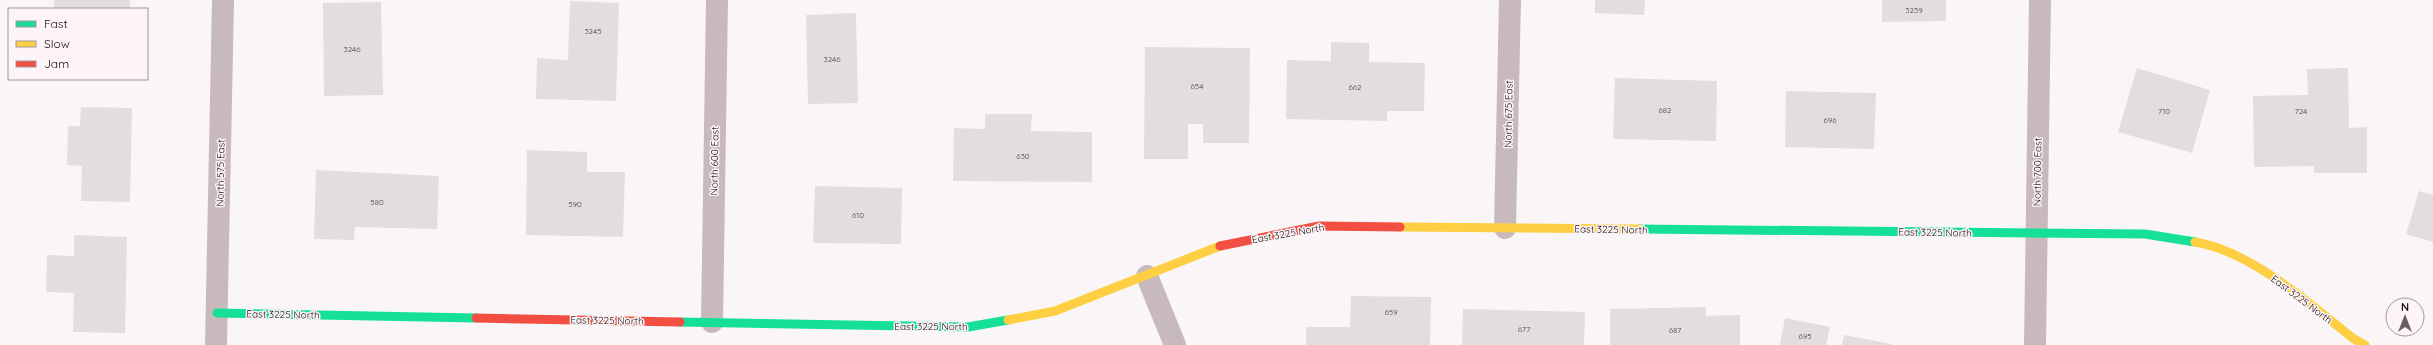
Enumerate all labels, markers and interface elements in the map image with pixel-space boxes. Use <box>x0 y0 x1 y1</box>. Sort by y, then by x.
house number: 3239 <box>1905 5 1923 15</box>
legend <box>8 8 148 80</box>
text: Fast <box>44 16 68 31</box>
house number: 3245 <box>584 26 602 36</box>
text: Slow <box>44 36 70 51</box>
house number: 3246 <box>343 44 361 54</box>
house number: 3246 <box>823 54 841 64</box>
text: Jam <box>44 56 69 71</box>
street label: North 675 East <box>1501 80 1516 148</box>
house number: 654 <box>1191 81 1203 91</box>
house number: 662 <box>1348 82 1362 92</box>
house number: 682 <box>1658 105 1672 115</box>
house number: 710 <box>2158 106 2170 116</box>
house number: 724 <box>2295 106 2307 116</box>
house number: 696 <box>1823 115 1837 125</box>
street label: North 600 East <box>707 126 722 196</box>
street label: North 700 East <box>2030 137 2045 206</box>
street label: North 575 East <box>213 139 228 207</box>
house number: 630 <box>1016 151 1030 161</box>
house number: 580 <box>370 197 384 207</box>
house number: 590 <box>568 199 582 209</box>
house number: 610 <box>852 210 864 220</box>
street label: East 3225 North <box>1251 221 1325 246</box>
street label: East 3225 North <box>1574 222 1648 237</box>
street label: East 3225 North <box>1898 225 1972 240</box>
street label: East 3225 North <box>2269 272 2335 327</box>
north arrow <box>2385 297 2425 337</box>
text: N <box>2401 300 2409 314</box>
street label: East 3225 North <box>246 307 320 322</box>
house number: 659 <box>1384 307 1398 317</box>
street label: East 3225 North <box>570 313 644 328</box>
street label: East 3225 North <box>894 320 968 333</box>
house number: 677 <box>1518 324 1530 334</box>
house number: 687 <box>1669 325 1681 335</box>
house number: 695 <box>1798 331 1812 341</box>

